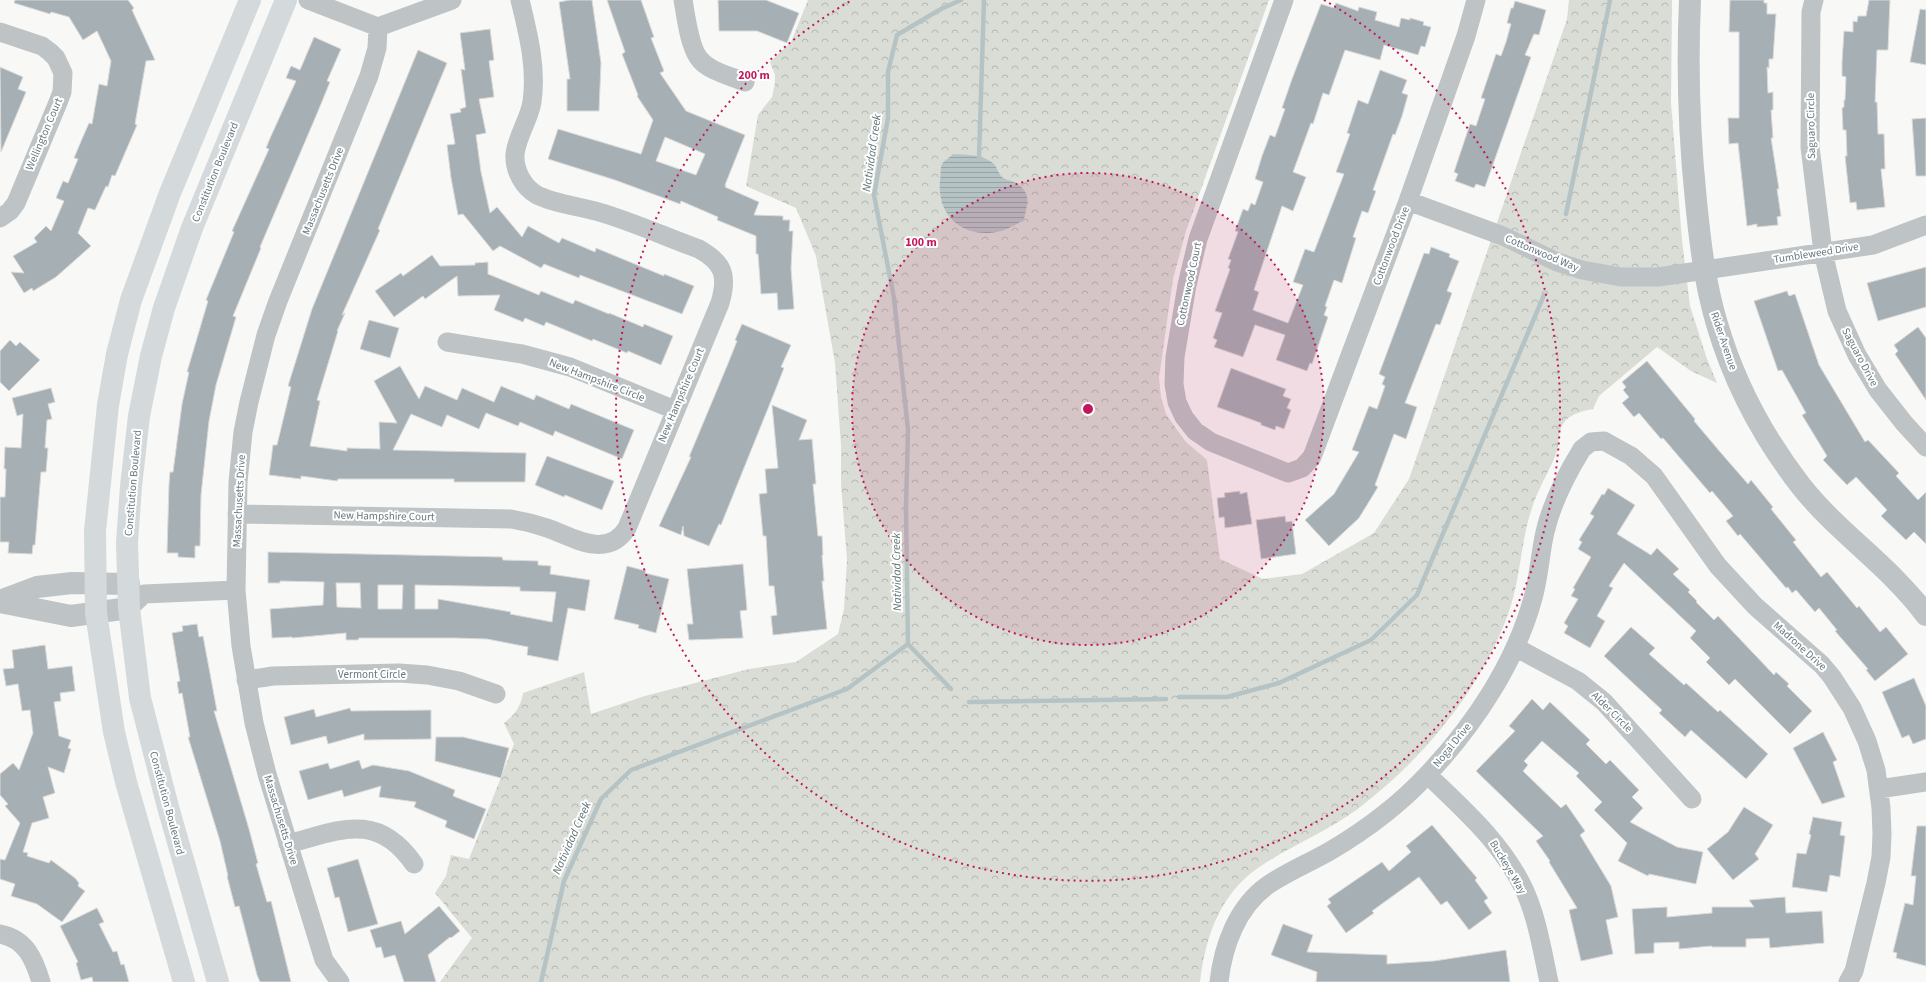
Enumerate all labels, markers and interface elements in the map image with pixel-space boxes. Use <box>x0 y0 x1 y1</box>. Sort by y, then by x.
text: 200 m <box>738 67 770 84</box>
street label: Saguaro Circle <box>1803 92 1819 159</box>
street label: Wellington Court <box>22 95 66 173</box>
water label: Natividad Creek <box>858 113 886 193</box>
street label: Constitution Boulevard <box>188 120 242 224</box>
street label: Massachusetts Drive <box>299 145 348 237</box>
street label: Cottonwood Drive <box>1369 204 1413 287</box>
street label: Cottonwood Way <box>1503 231 1581 275</box>
text: 100 m <box>905 234 937 251</box>
street label: Tumbleweed Drive <box>1772 239 1860 267</box>
street label: Cottonwood Court <box>1173 241 1205 327</box>
street label: Rider Avenue <box>1707 310 1741 373</box>
street label: Saguaro Drive <box>1838 325 1882 389</box>
street label: New Hampshire Court <box>654 345 708 444</box>
street label: New Hampshire Circle <box>547 355 647 405</box>
centre of rings <box>1081 402 1095 416</box>
street label: Constitution Boulevard <box>121 429 145 537</box>
street label: Massachusetts Drive <box>229 454 249 548</box>
street label: New Hampshire Court <box>333 508 435 524</box>
water label: Natividad Creek <box>888 532 906 611</box>
street label: Madrone Drive <box>1770 618 1830 674</box>
street label: Vermont Circle <box>338 667 406 682</box>
street label: Alder Circle <box>1588 688 1636 736</box>
street label: Nogal Drive <box>1430 719 1475 770</box>
street label: Constitution Boulevard <box>146 750 188 856</box>
street label: Massachusetts Drive <box>260 773 302 867</box>
water label: Natividad Creek <box>548 799 596 877</box>
street label: Buckeye Way <box>1486 837 1530 897</box>

